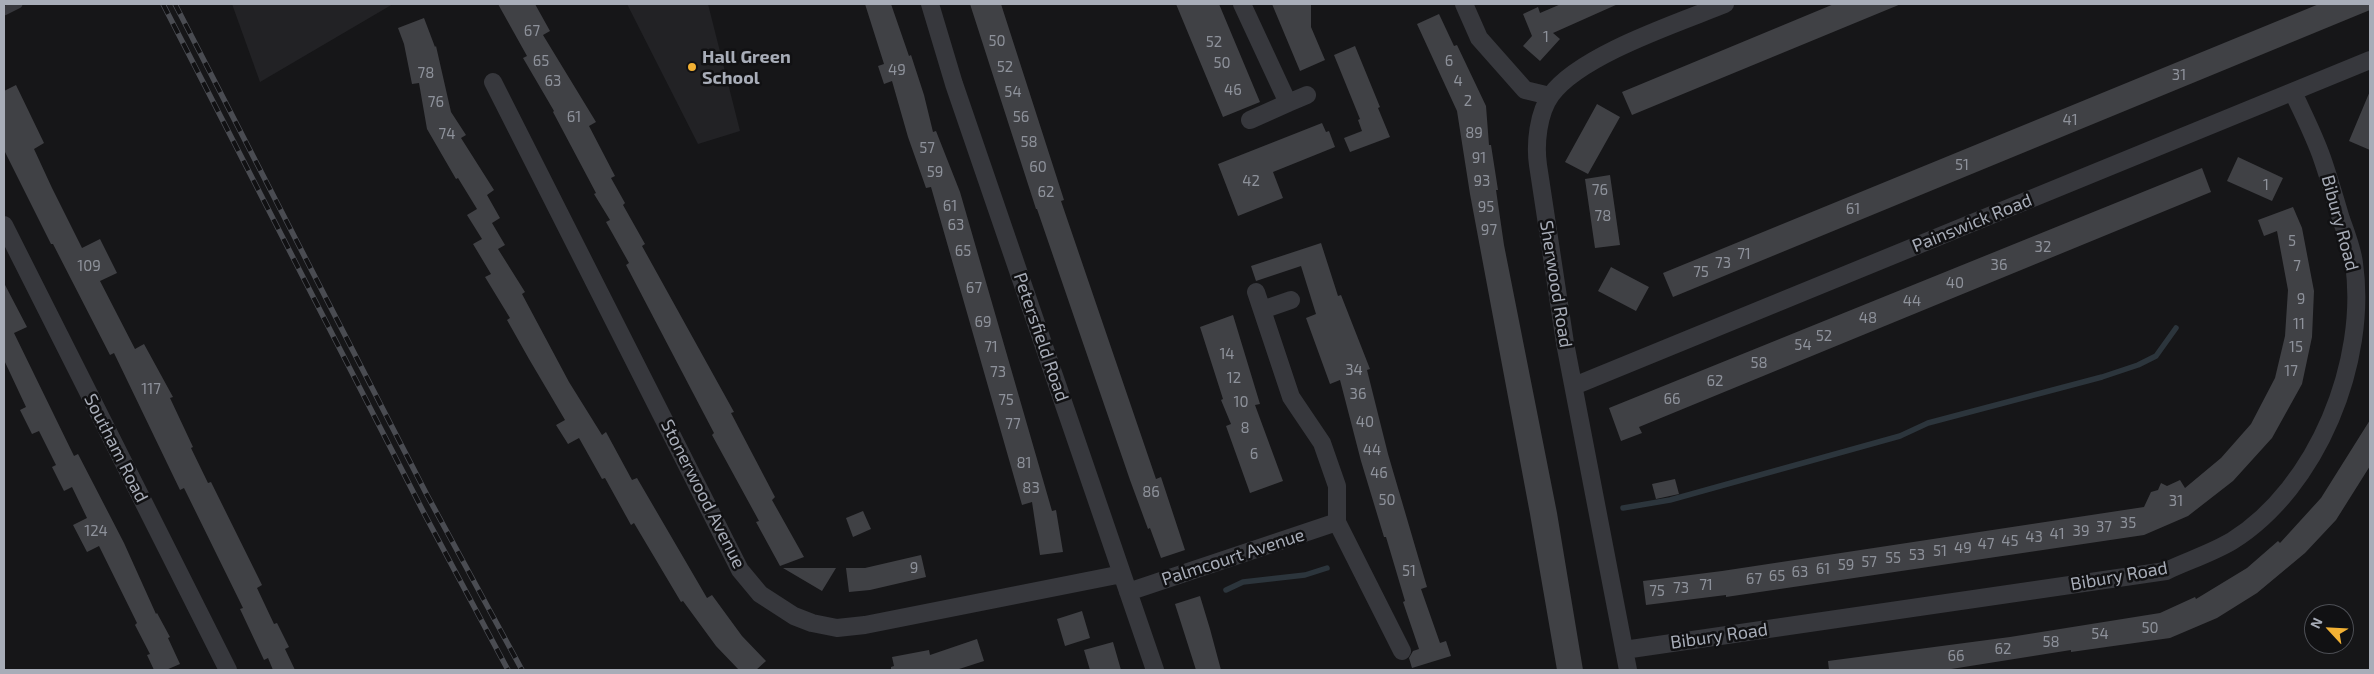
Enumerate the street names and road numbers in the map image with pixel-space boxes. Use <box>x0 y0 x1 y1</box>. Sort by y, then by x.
street label: Bibury Road <box>2317 173 2363 273</box>
street label: Painswick Road <box>1909 189 2035 257</box>
street label: Sherwood Road <box>1535 219 1577 349</box>
street label: Petersfield Road <box>1009 270 1073 404</box>
street label: Southam Road <box>79 390 153 506</box>
street label: Stonerwood Avenue <box>656 416 750 572</box>
street label: Palmcourt Avenue <box>1159 524 1307 590</box>
street label: Bibury Road <box>2069 557 2169 595</box>
street label: Bibury Road <box>1669 618 1769 654</box>

